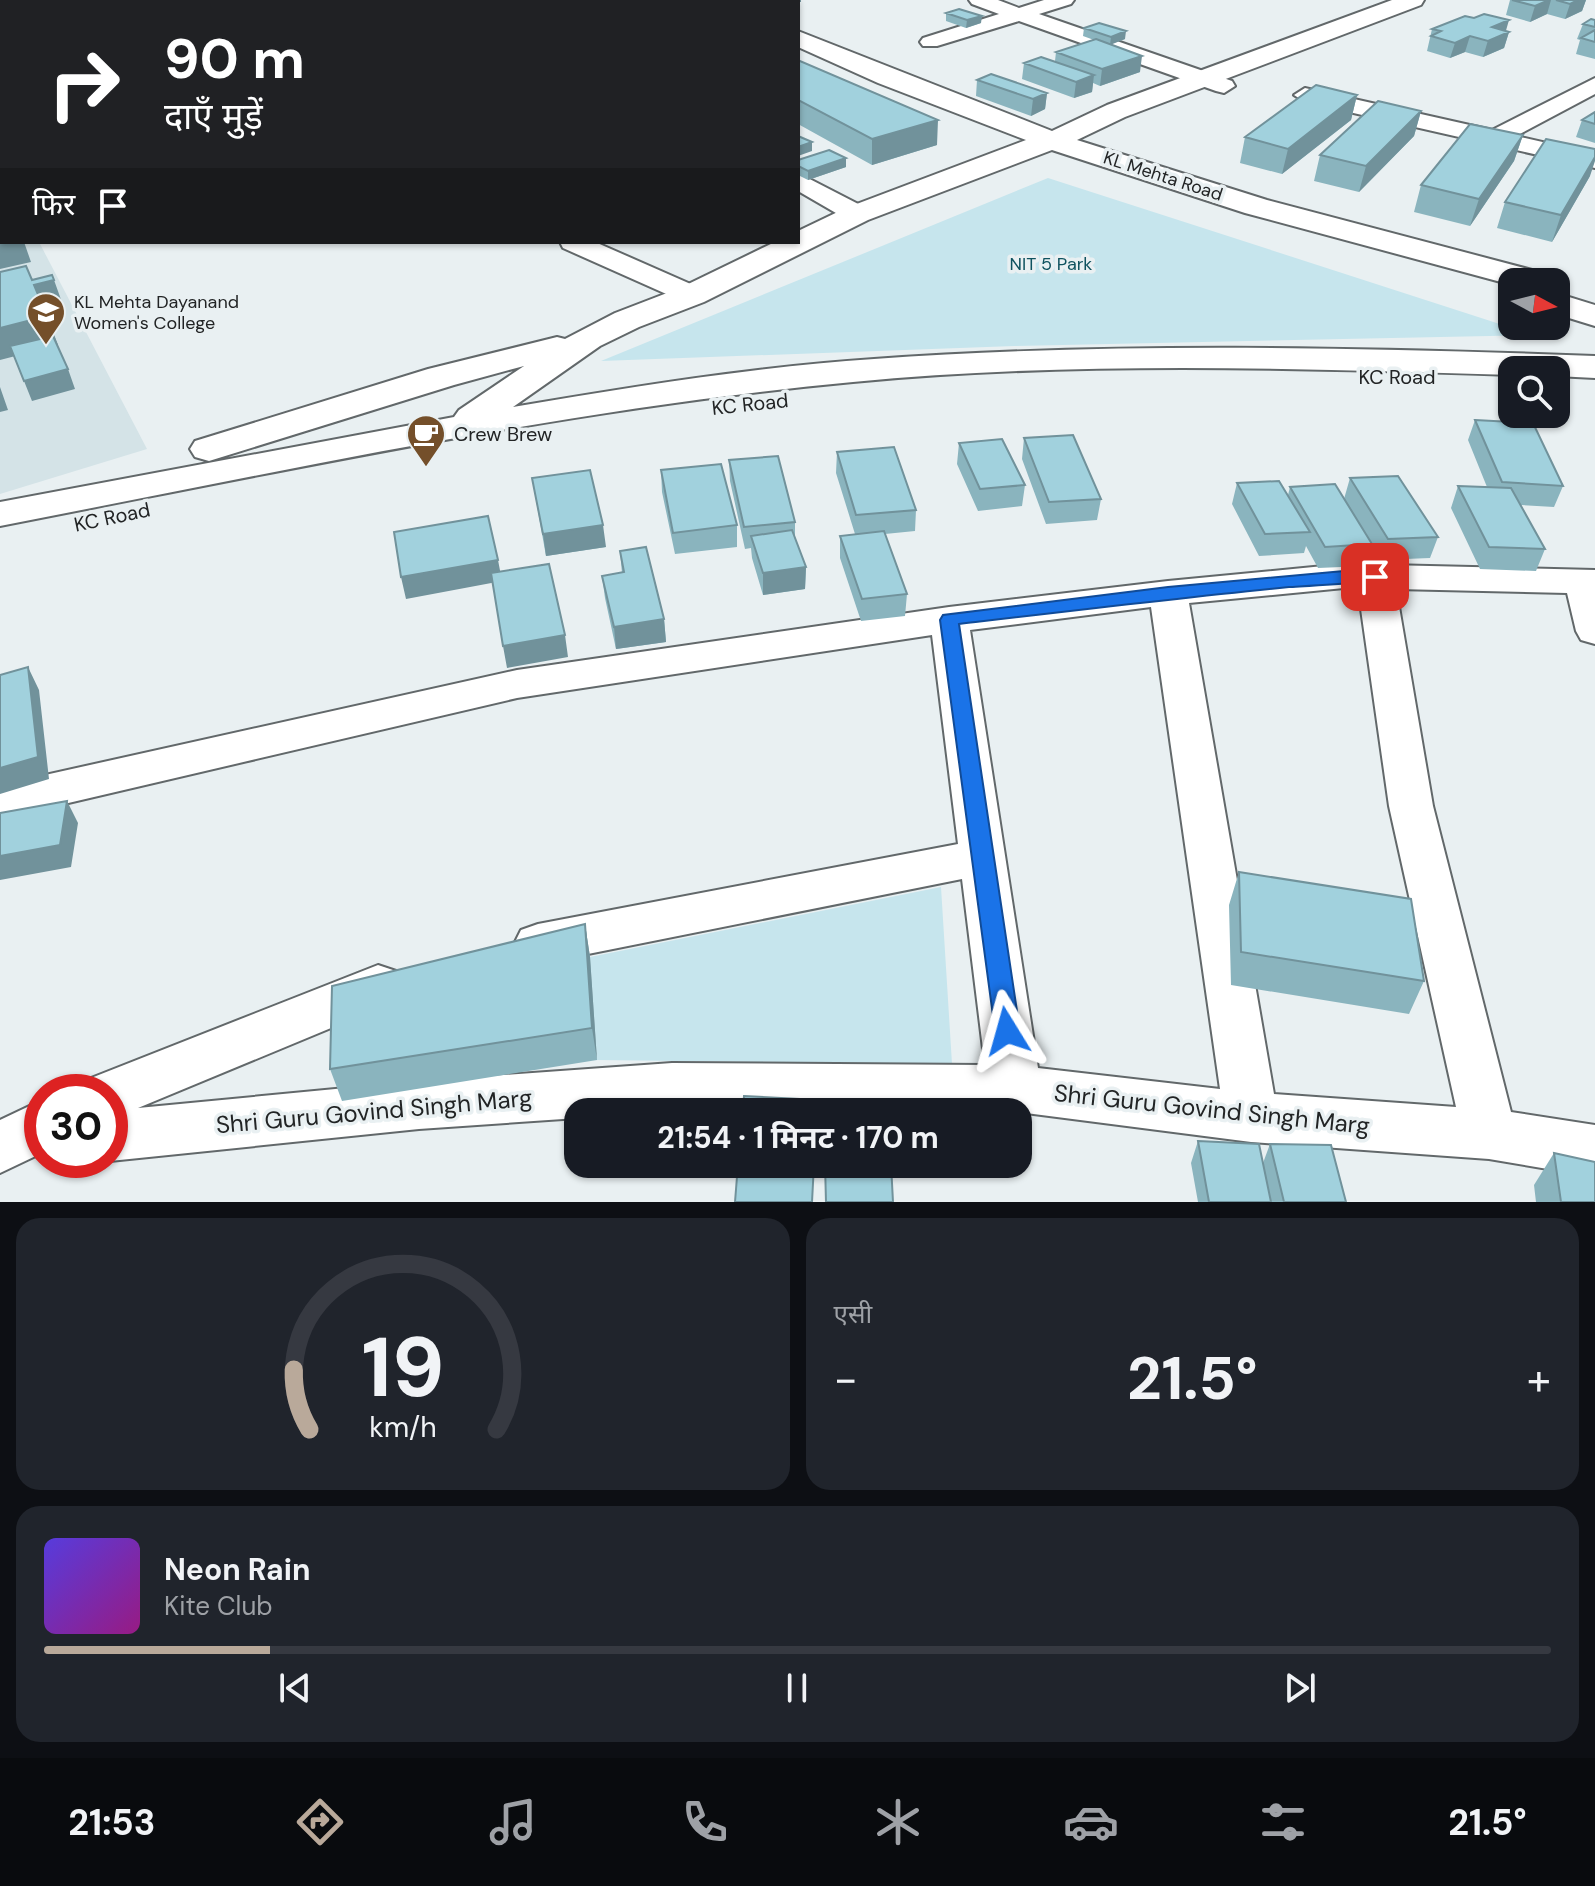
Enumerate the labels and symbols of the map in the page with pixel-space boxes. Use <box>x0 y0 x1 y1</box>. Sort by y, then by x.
street label: KL Mehta Road <box>1100 145 1226 207</box>
park label: NIT 5 Park <box>1010 252 1092 276</box>
north arrow <box>1498 268 1570 340</box>
place label: KL Mehta Dayanand Women's College <box>74 290 239 335</box>
school or university icon: KL Mehta Dayanand Women's College <box>25 291 67 346</box>
street label: KC Road <box>1358 364 1436 390</box>
street label: KC Road <box>710 387 790 421</box>
cafe icon: Crew Brew <box>405 413 447 468</box>
place label: Crew Brew <box>454 421 552 447</box>
street label: KC Road <box>72 496 152 538</box>
pin <box>1341 543 1409 611</box>
position arrow <box>965 989 1049 1073</box>
speed limit sign: 30 <box>24 1074 128 1178</box>
street label: Shri Guru Govind Singh Marg <box>1053 1077 1371 1141</box>
street label: Shri Guru Govind Singh Marg <box>215 1082 533 1140</box>

